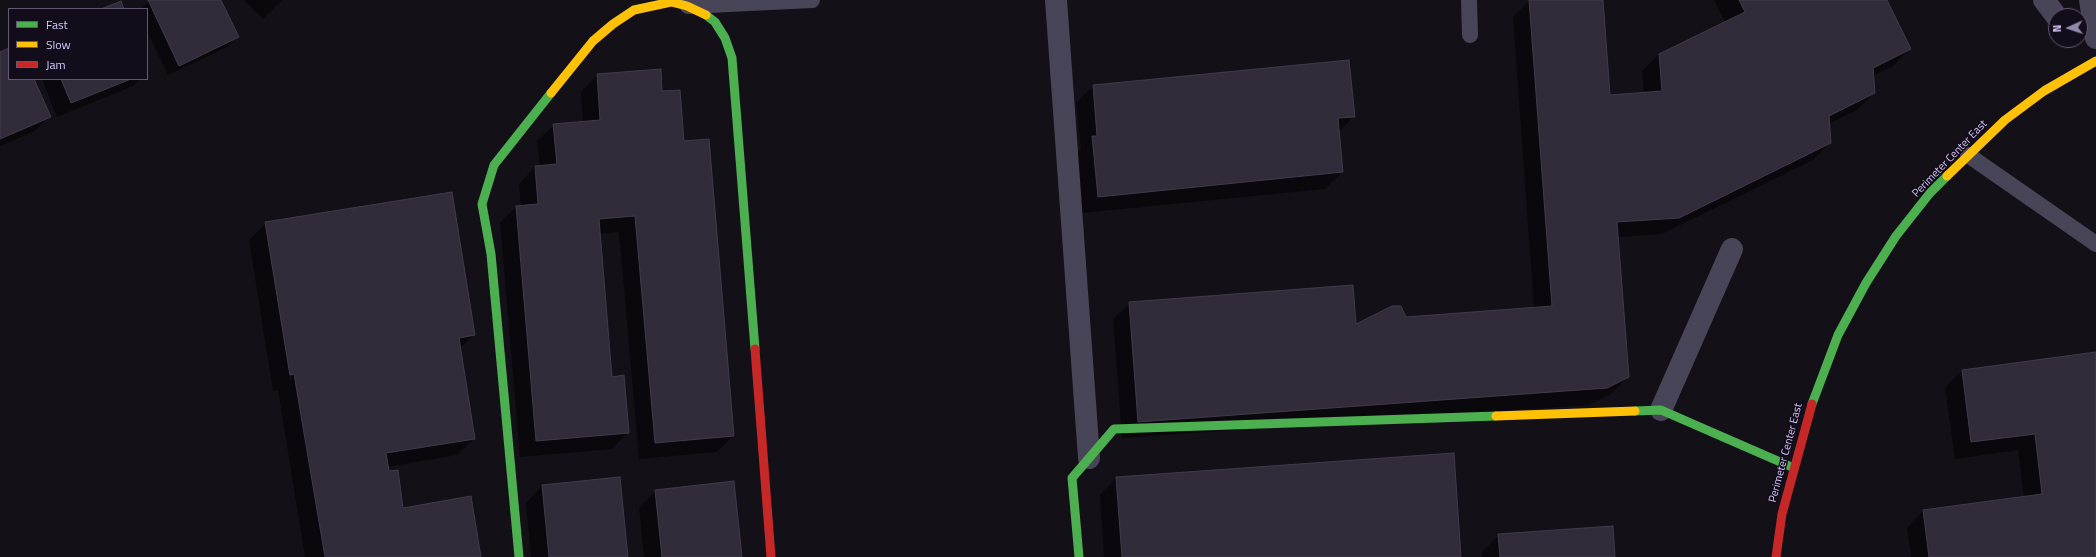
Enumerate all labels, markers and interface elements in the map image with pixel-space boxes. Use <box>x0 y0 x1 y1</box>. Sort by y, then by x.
legend <box>8 8 148 80</box>
north arrow <box>2048 8 2088 48</box>
text: Fast <box>46 15 68 34</box>
text: N <box>2049 24 2065 33</box>
text: Slow <box>46 35 71 54</box>
text: Jam <box>46 55 66 74</box>
street label: Perimeter Center East <box>1910 118 1990 200</box>
street label: Perimeter Center East <box>1766 402 1806 504</box>

